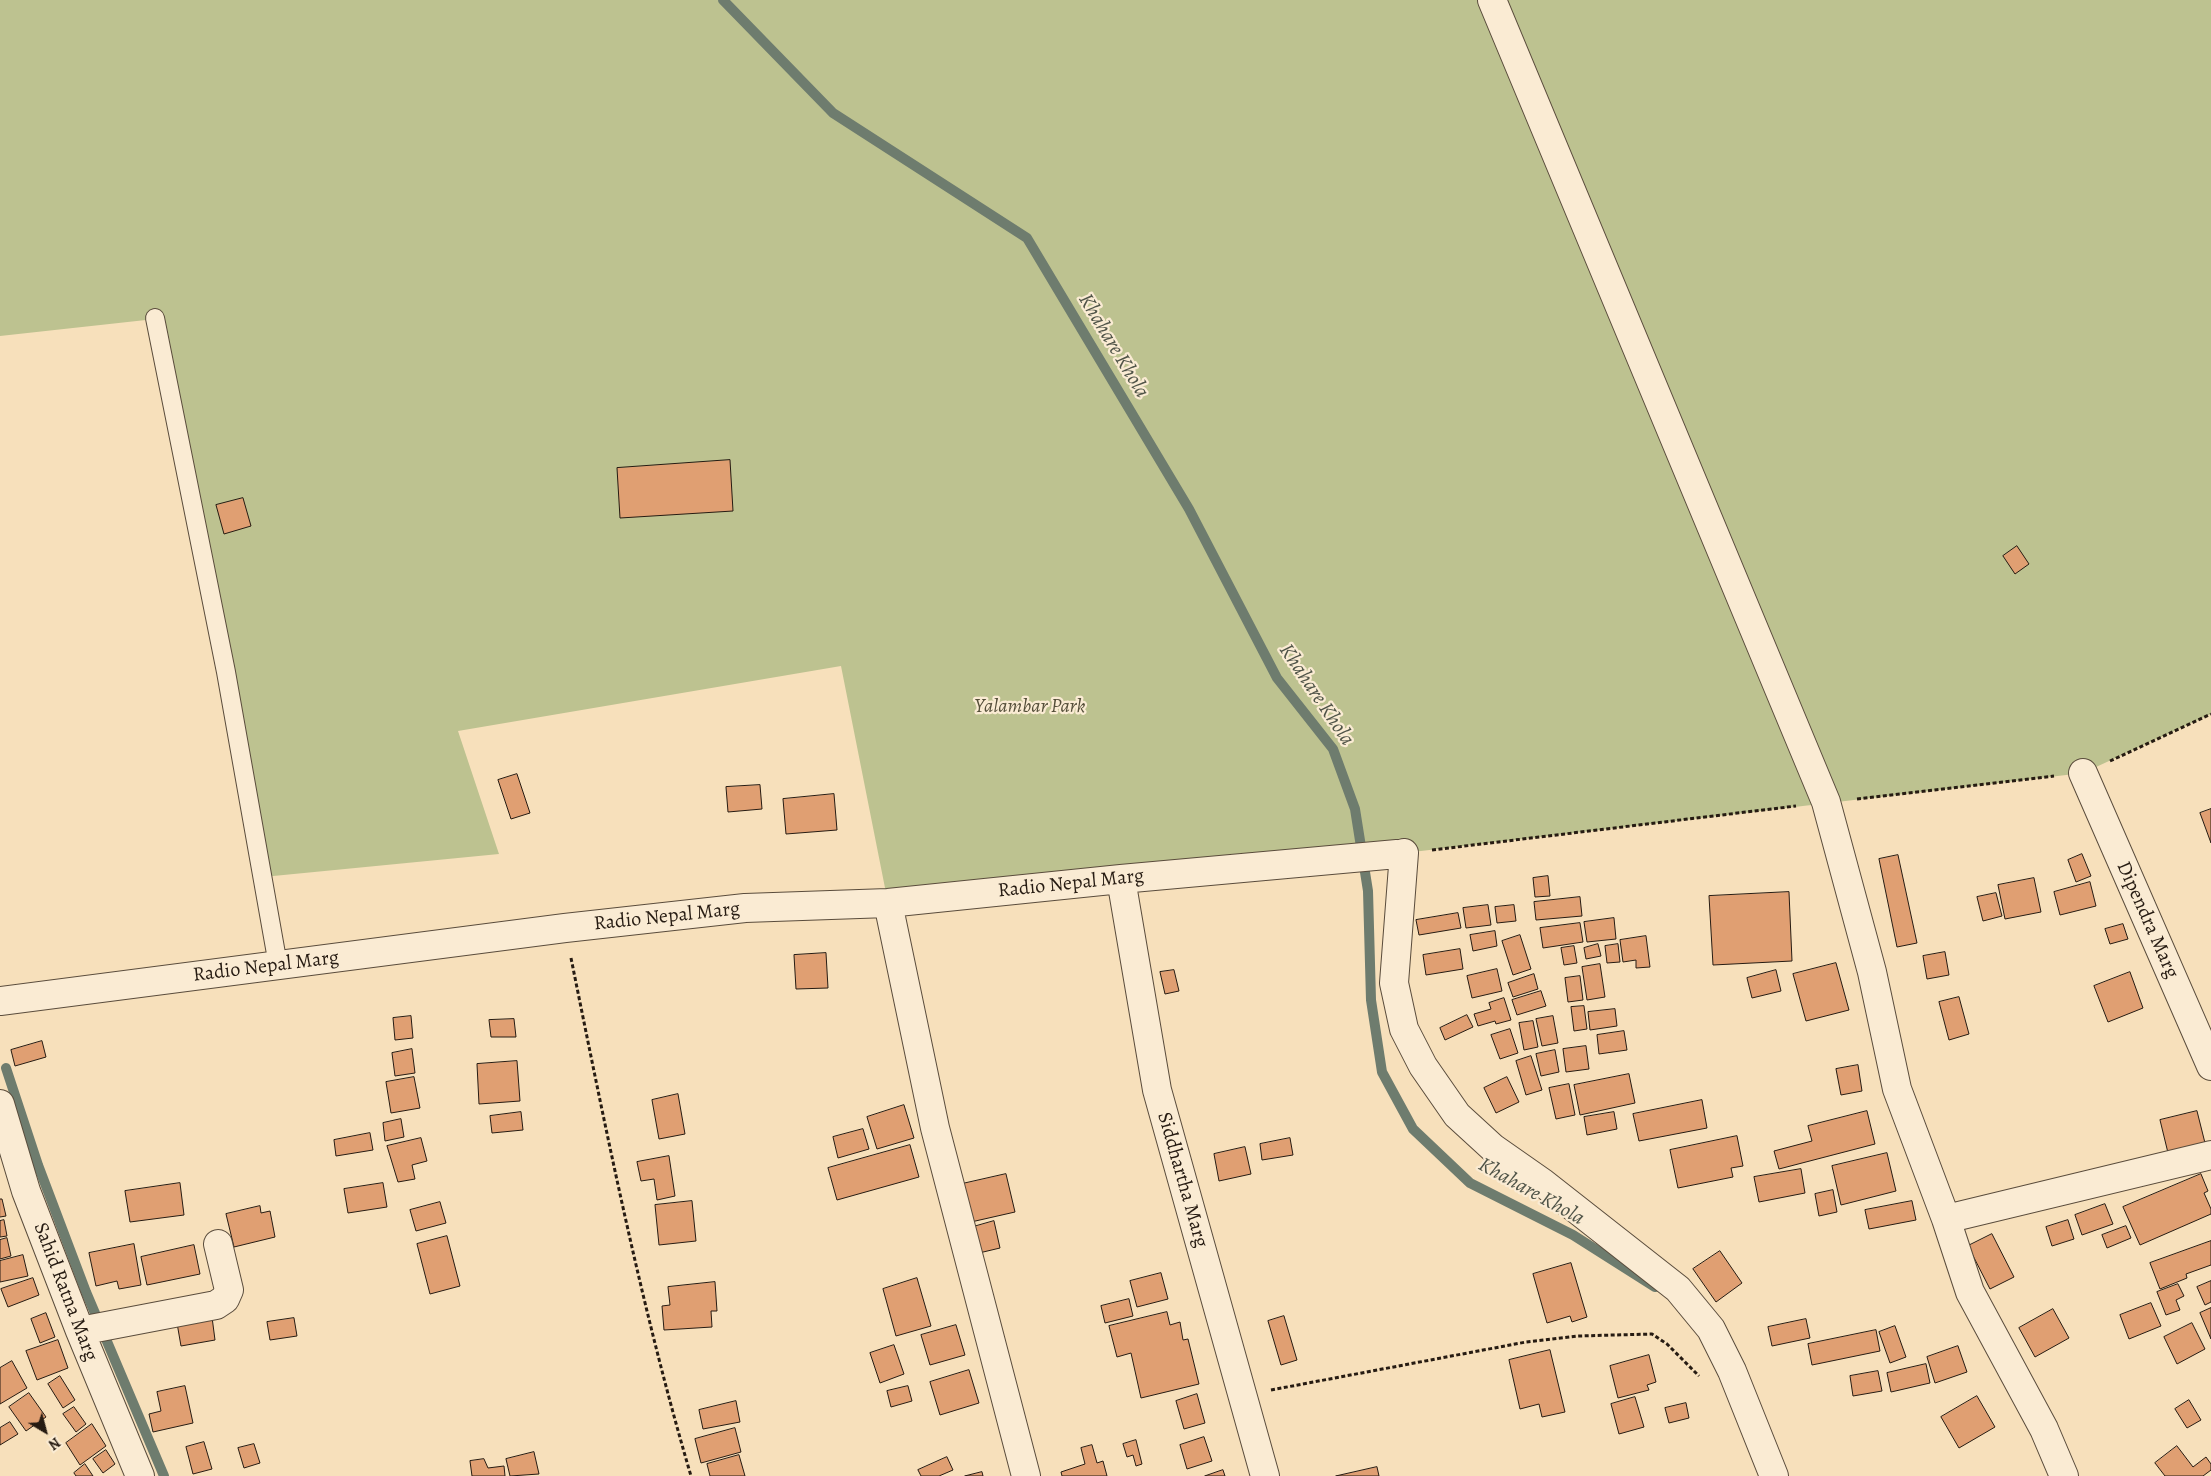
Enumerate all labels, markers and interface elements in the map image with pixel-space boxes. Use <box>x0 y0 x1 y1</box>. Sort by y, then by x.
water label: Khahare Khola <box>1072 289 1154 403</box>
water label: Khahare Khola <box>1273 639 1359 751</box>
park label: Yalambar Park <box>975 695 1085 719</box>
street label: Dipendra Marg <box>2111 858 2183 982</box>
street label: Radio Nepal Marg <box>997 864 1145 904</box>
street label: Radio Nepal Marg <box>593 897 741 937</box>
street label: Radio Nepal Marg <box>192 946 340 988</box>
street label: Siddhartha Marg <box>1151 1110 1213 1250</box>
water label: Khahare Khola <box>1474 1153 1588 1231</box>
street label: Sahid Ratna Marg <box>28 1219 102 1365</box>
north arrow <box>20 1406 70 1456</box>
text: N <box>45 1433 64 1454</box>

